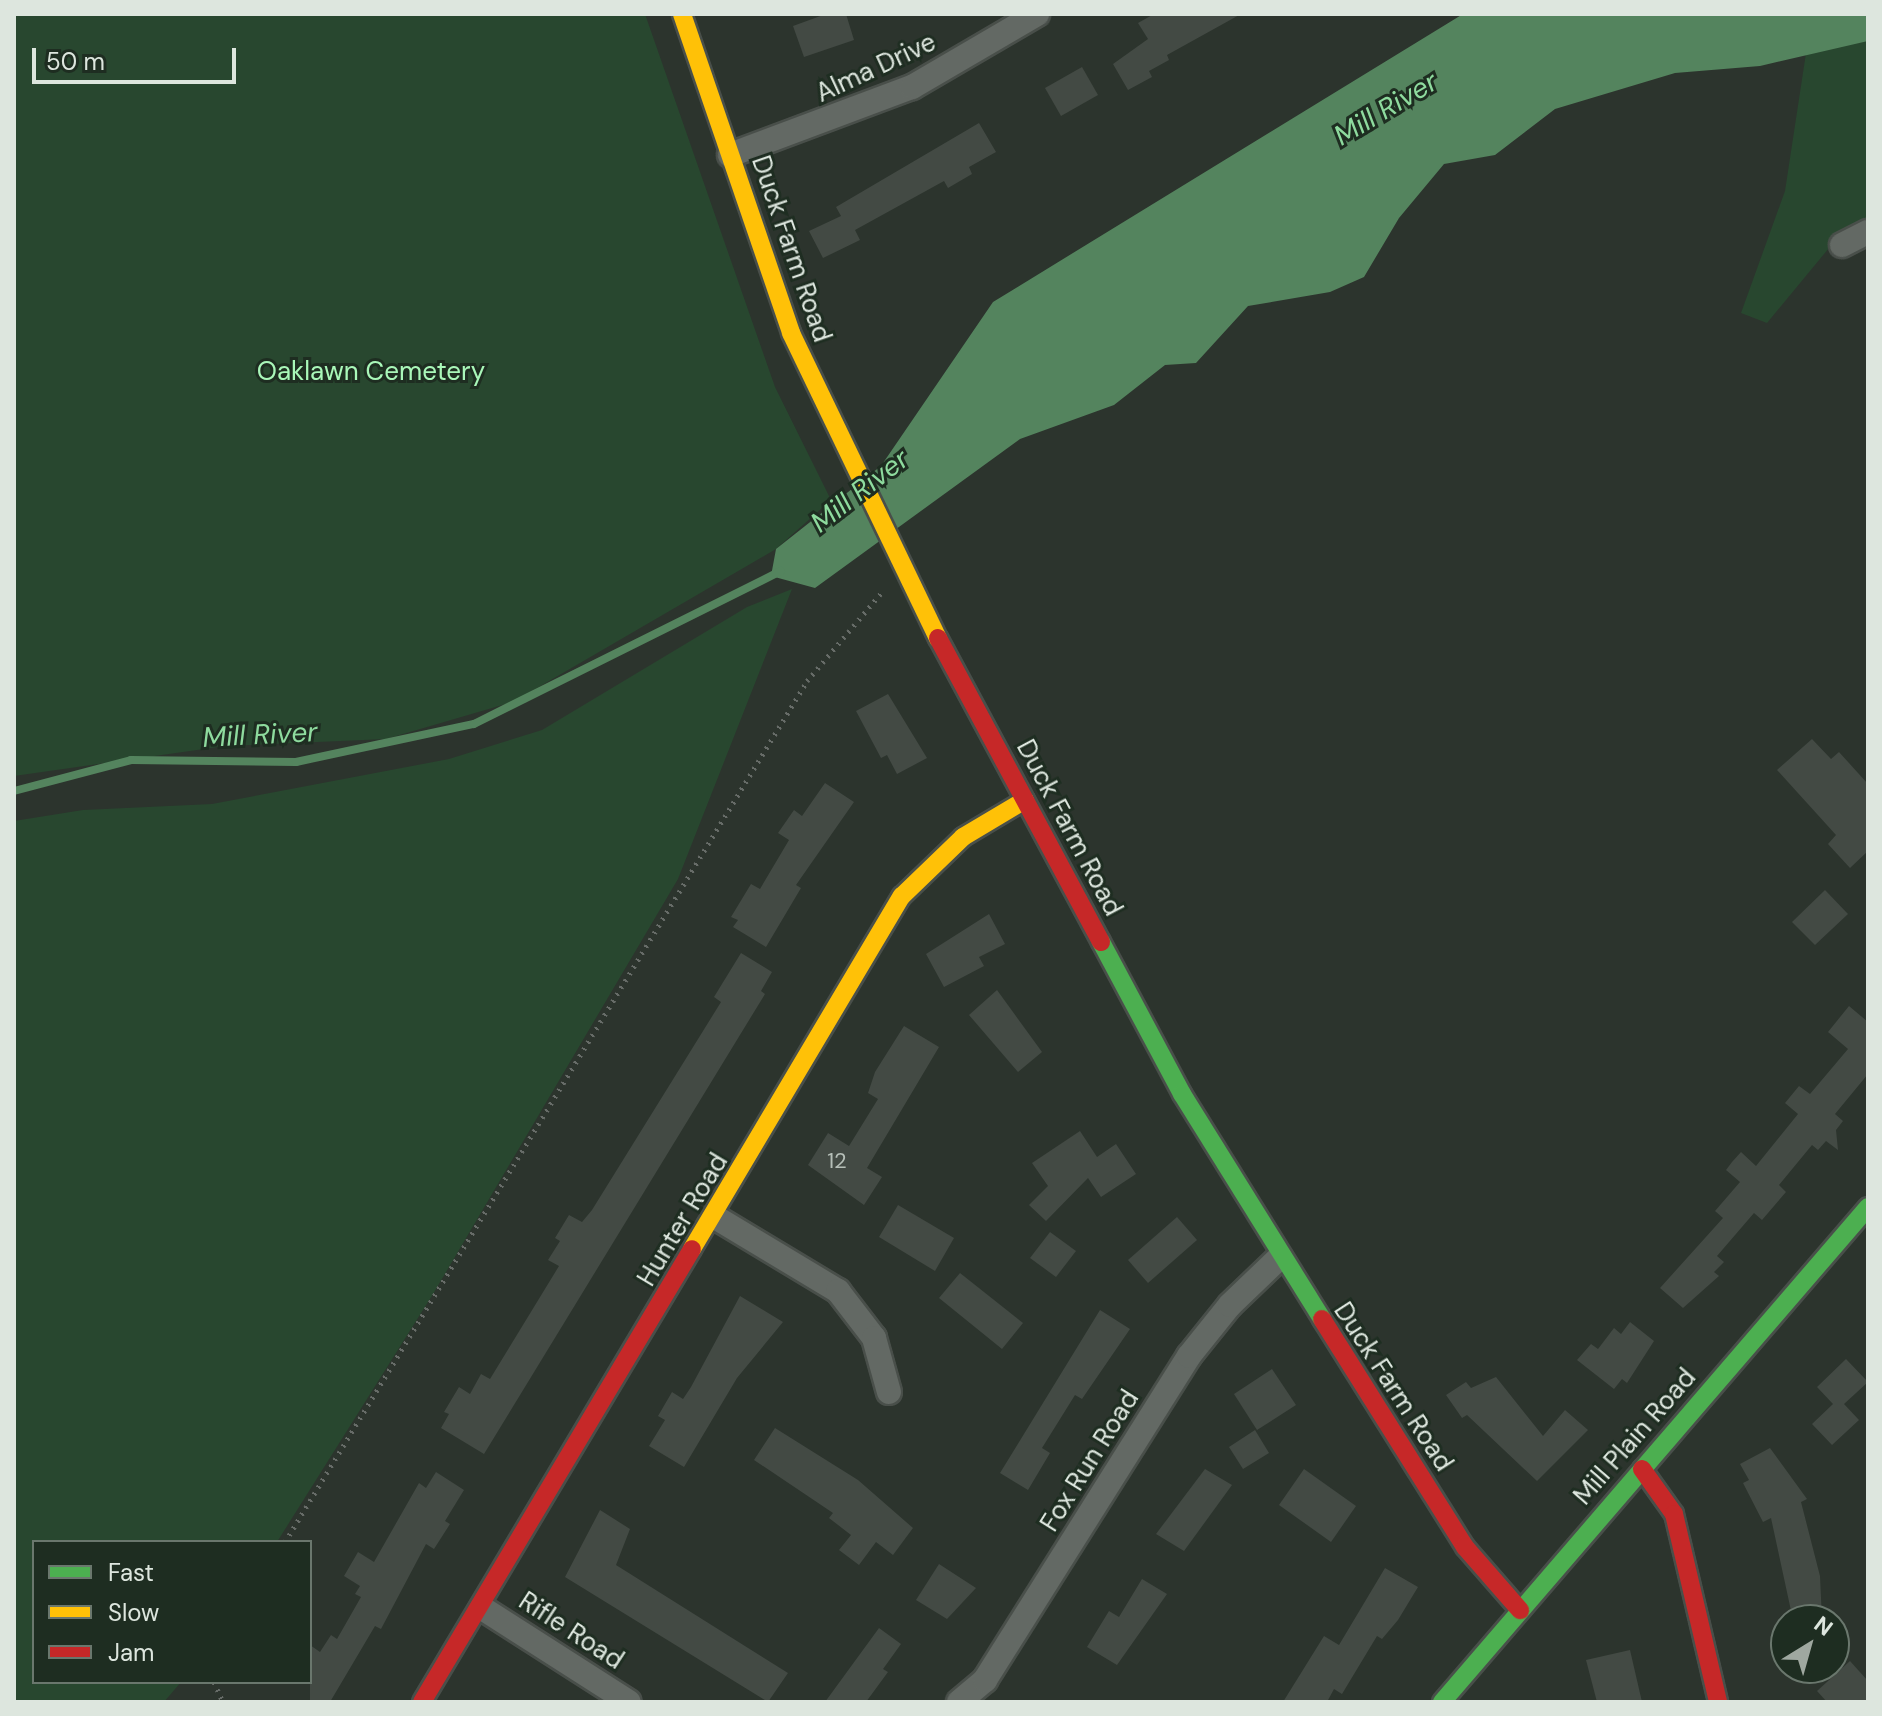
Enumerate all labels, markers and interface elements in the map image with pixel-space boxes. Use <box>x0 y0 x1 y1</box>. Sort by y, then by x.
street label: Alma Drive <box>811 27 941 109</box>
scale bar <box>36 32 240 82</box>
text: 50 m <box>46 46 105 77</box>
water label: Mill River <box>1328 65 1444 153</box>
street label: Duck Farm Road <box>744 152 838 346</box>
park label: Oaklawn Cemetery <box>257 356 485 388</box>
water label: Mill River <box>804 442 916 540</box>
water label: Mill River <box>202 715 318 755</box>
street label: Duck Farm Road <box>1009 735 1129 921</box>
street label: Hunter Road <box>631 1148 735 1292</box>
house number: 12 <box>827 1148 847 1174</box>
street label: Duck Farm Road <box>1327 1297 1459 1477</box>
street label: Mill Plain Road <box>1567 1363 1703 1511</box>
street label: Fox Run Road <box>1034 1385 1146 1537</box>
legend <box>32 1540 312 1684</box>
text: Fast <box>108 1557 154 1588</box>
street label: Rifle Road <box>513 1586 629 1676</box>
text: Slow <box>108 1597 159 1628</box>
north arrow <box>1770 1604 1850 1684</box>
text: N <box>1808 1610 1839 1642</box>
text: Jam <box>108 1637 154 1668</box>

